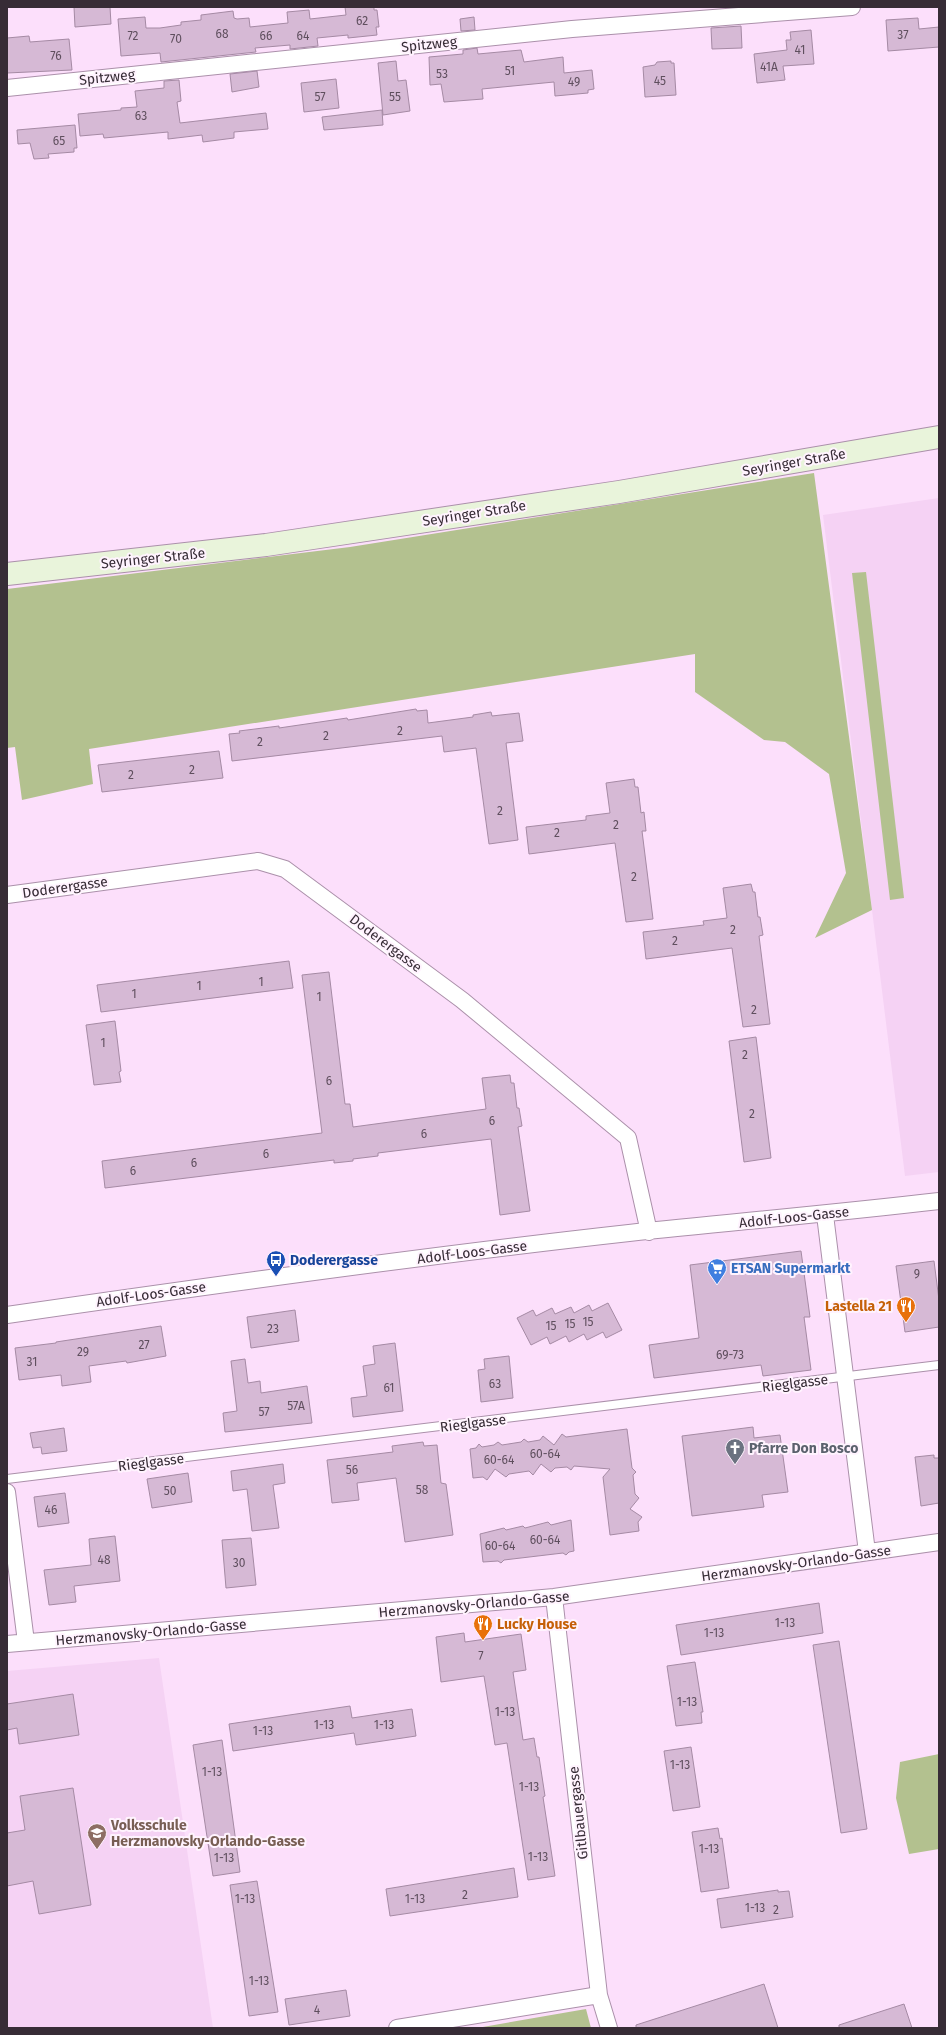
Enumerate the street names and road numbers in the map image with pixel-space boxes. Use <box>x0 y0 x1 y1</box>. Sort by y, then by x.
street label: Spitzweg <box>400 33 459 56</box>
street label: Spitzweg <box>78 66 137 89</box>
street label: Seyringer Straße <box>741 445 847 480</box>
street label: Seyringer Straße <box>421 497 527 530</box>
street label: Seyringer Straße <box>100 545 206 572</box>
street label: Doderergasse <box>21 873 109 902</box>
street label: Doderergasse <box>346 911 425 976</box>
street label: Adolf-Loos-Gasse <box>738 1203 850 1232</box>
street label: Adolf-Loos-Gasse <box>416 1237 528 1268</box>
street label: Adolf-Loos-Gasse <box>95 1278 207 1311</box>
street label: Rieglgasse <box>761 1371 829 1396</box>
street label: Rieglgasse <box>439 1411 507 1436</box>
street label: Rieglgasse <box>117 1450 185 1475</box>
street label: Herzmanovsky-Orlando-Gasse <box>700 1542 892 1585</box>
street label: Herzmanovsky-Orlando-Gasse <box>378 1588 570 1621</box>
street label: Herzmanovsky-Orlando-Gasse <box>55 1616 247 1649</box>
street label: Gitlbauergasse <box>565 1766 592 1860</box>

